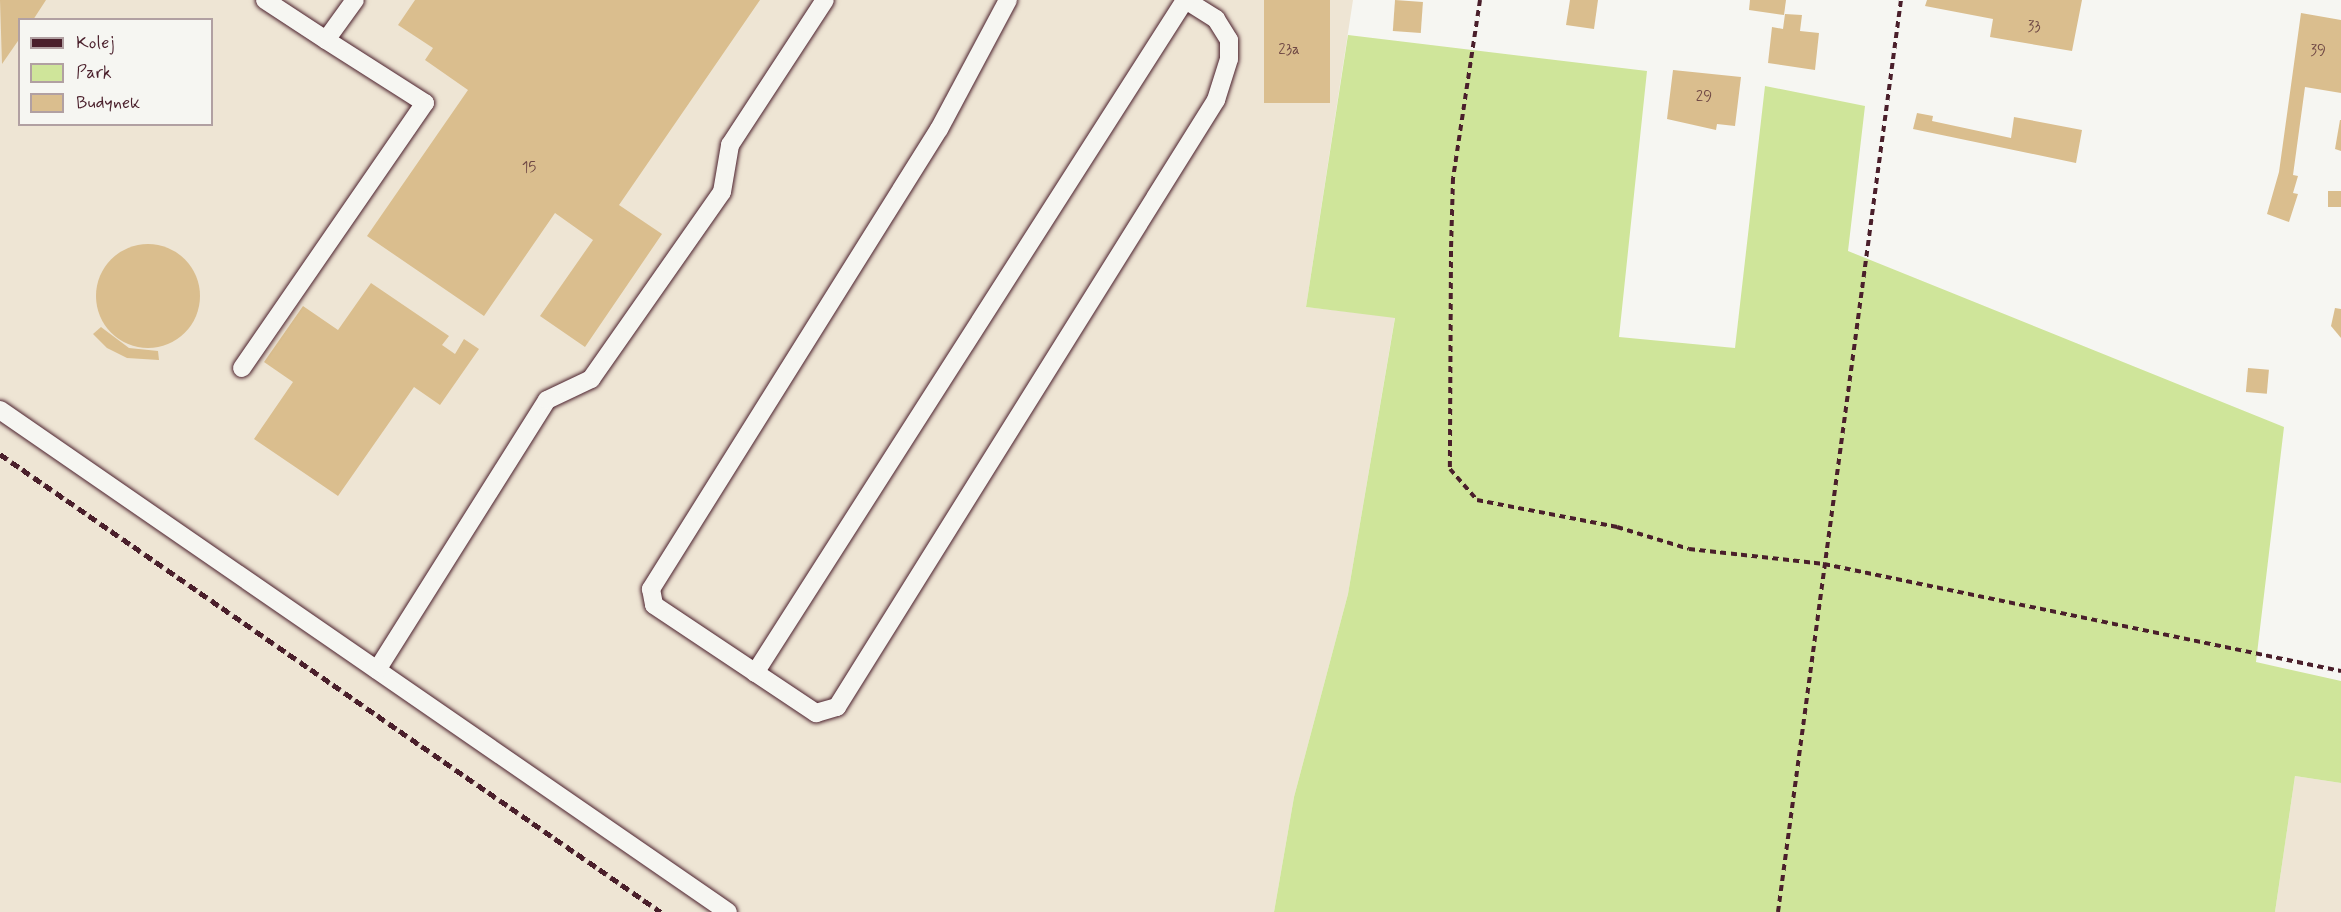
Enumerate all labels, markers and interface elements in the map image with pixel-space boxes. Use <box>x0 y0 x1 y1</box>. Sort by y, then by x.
legend <box>18 18 213 126</box>
house number: 33 <box>2027 19 2041 37</box>
text: Kolej <box>76 31 114 55</box>
house number: 23a <box>1278 42 1300 60</box>
house number: 39 <box>2310 43 2326 61</box>
text: Park <box>76 61 112 85</box>
house number: 29 <box>1696 89 1712 107</box>
text: Budynek <box>76 91 140 115</box>
house number: 15 <box>522 160 536 178</box>

